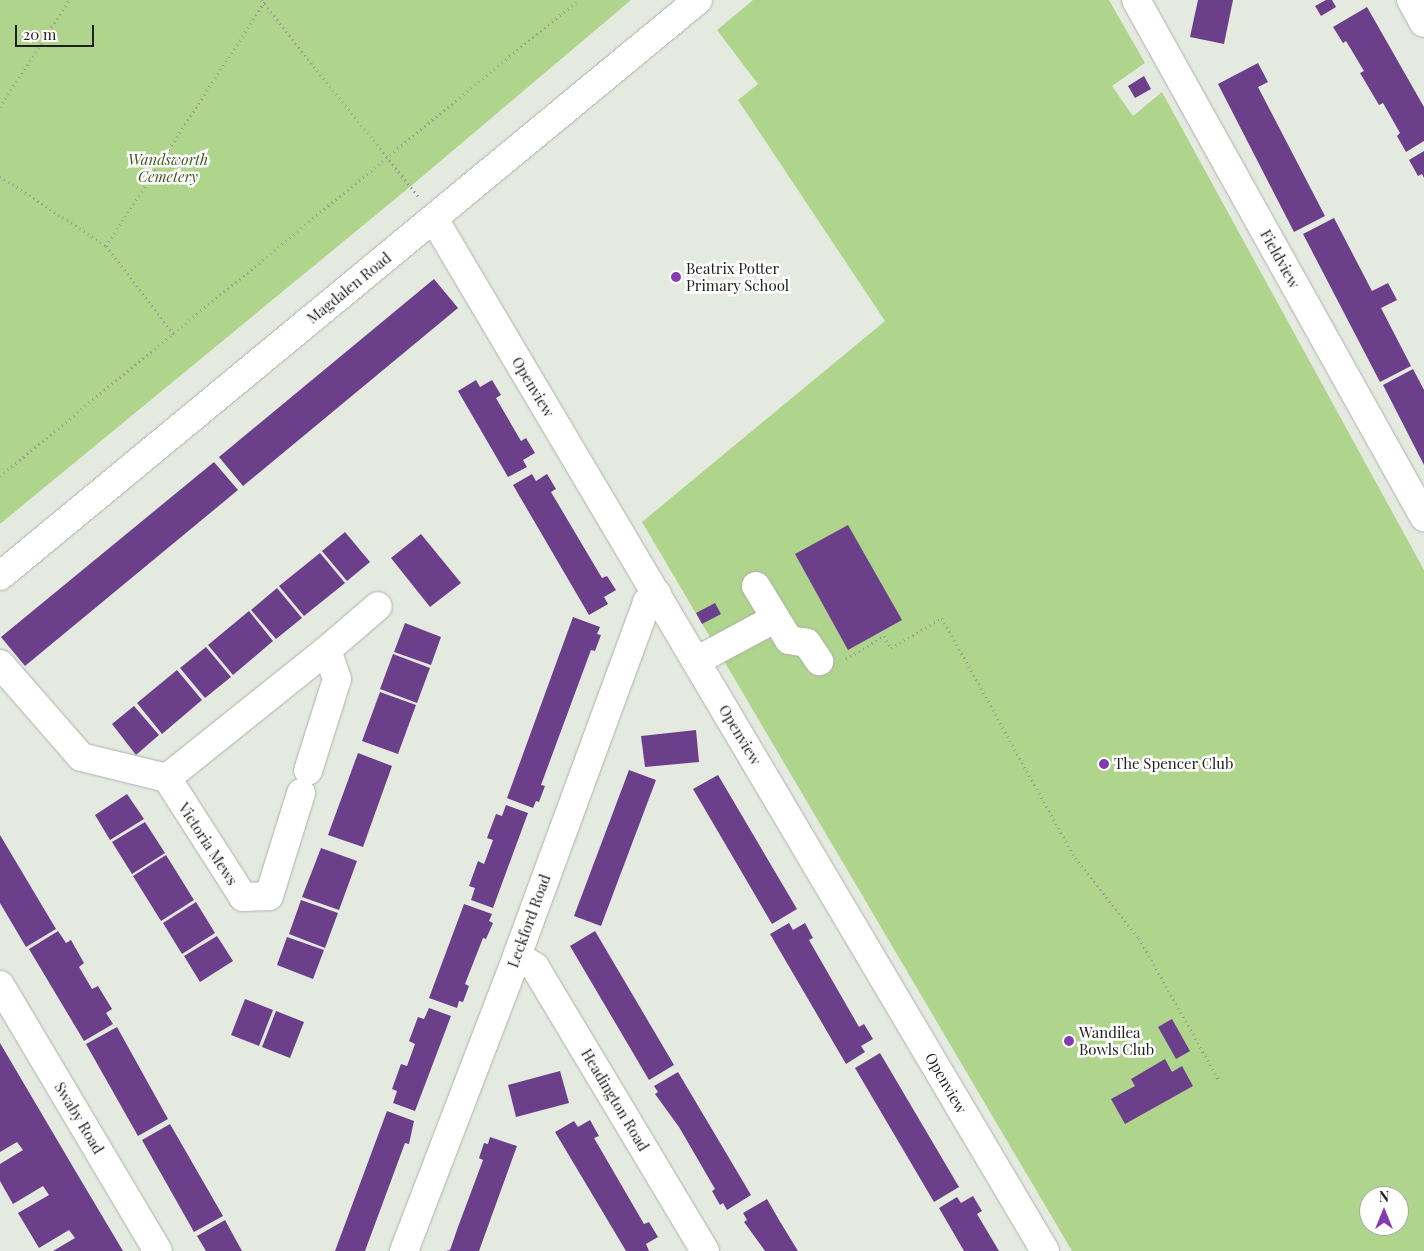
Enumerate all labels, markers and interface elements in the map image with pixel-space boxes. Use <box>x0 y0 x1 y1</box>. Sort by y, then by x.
scale bar <box>18 15 96 47</box>
text: 20 m <box>23 24 56 44</box>
park label: Wandsworth Cemetery <box>128 150 208 185</box>
street label: Fieldview <box>1257 227 1303 291</box>
street label: Magdalen Road <box>303 249 395 327</box>
place label: Beatrix Potter Primary School <box>686 259 789 294</box>
marker: Beatrix Potter Primary School <box>670 271 682 283</box>
street label: Openview <box>508 354 558 420</box>
street label: Openview <box>715 702 765 768</box>
place label: The Spencer Club <box>1114 755 1234 773</box>
marker: The Spencer Club <box>1098 758 1110 770</box>
street label: Victoria Mews <box>175 799 241 889</box>
street label: Leckford Road <box>504 872 554 970</box>
place label: Wandilea Bowls Club <box>1079 1023 1154 1058</box>
marker: Wandilea Bowls Club <box>1063 1035 1075 1047</box>
street label: Headington Road <box>577 1046 653 1154</box>
street label: Openview <box>921 1049 971 1117</box>
street label: Swaby Road <box>50 1079 108 1157</box>
north arrow <box>1359 1186 1409 1236</box>
text: N <box>1379 1187 1389 1206</box>

